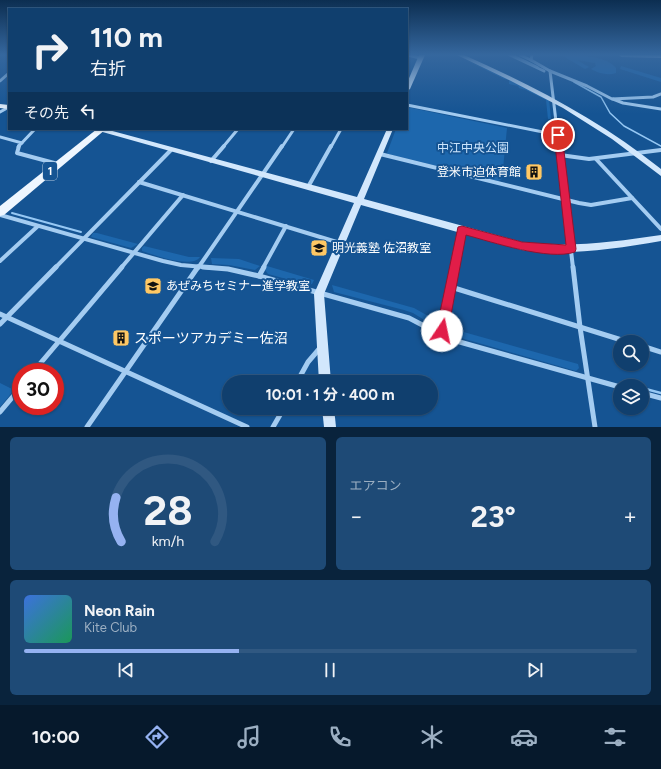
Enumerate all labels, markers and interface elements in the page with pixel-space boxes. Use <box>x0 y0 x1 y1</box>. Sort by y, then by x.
text: 110 m <box>90 20 163 54</box>
icon: right <box>24 24 76 76</box>
text: 右折 <box>90 58 126 80</box>
icon: left <box>77 100 99 122</box>
text: その先 <box>24 104 69 122</box>
pin <box>541 118 575 152</box>
icon: arrive <box>547 124 569 146</box>
park label: 中江中央公園 <box>437 141 509 155</box>
road number: 1 <box>43 162 57 180</box>
building icon: 登米市迫体育館 <box>524 162 544 182</box>
place label: 登米市迫体育館 <box>437 165 521 179</box>
school or university icon: 明光義塾 佐沼教室 <box>309 238 329 258</box>
place label: 明光義塾 佐沼教室 <box>332 241 431 255</box>
school or university icon: あぜみちセミナー進学教室 <box>143 276 163 296</box>
place label: あぜみちセミナー進学教室 <box>166 279 310 293</box>
position arrow <box>421 310 463 352</box>
building icon: スポーツアカデミー佐沼 <box>111 328 131 348</box>
place label: スポーツアカデミー佐沼 <box>134 330 288 347</box>
map controls <box>613 335 649 415</box>
button: search <box>613 335 649 371</box>
speed limit sign: 30 <box>12 363 64 415</box>
button: layers <box>613 379 649 415</box>
text: 10:01 · 1 分 · 400 m <box>265 386 395 404</box>
text: エアコン <box>350 478 402 493</box>
text: 28 <box>143 484 193 534</box>
text: 23° <box>471 498 516 535</box>
text: − <box>350 503 363 530</box>
text: + <box>623 503 637 530</box>
text: km/h <box>151 531 184 549</box>
text: Neon Rain <box>84 602 155 620</box>
text: Kite Club <box>84 620 137 635</box>
icon: previous <box>115 659 137 681</box>
icon: pause <box>319 659 341 681</box>
icon: next <box>524 659 546 681</box>
icon: directions <box>143 723 171 751</box>
icon: music <box>235 723 263 751</box>
icon: phone <box>326 723 354 751</box>
icon: climate <box>418 723 446 751</box>
icon: car <box>510 723 538 751</box>
icon: filters <box>601 723 629 751</box>
text: 10:00 <box>32 726 80 748</box>

